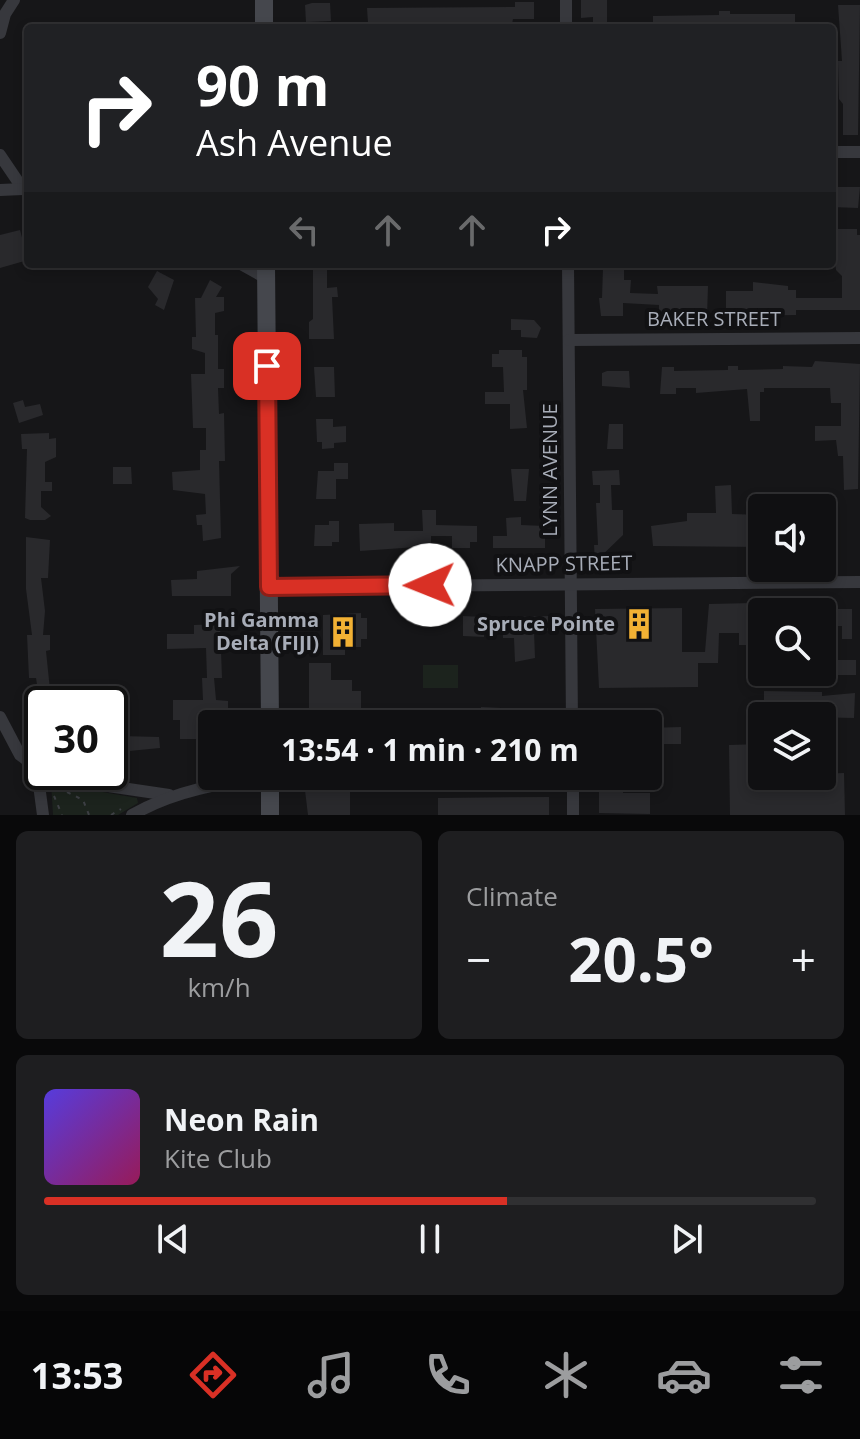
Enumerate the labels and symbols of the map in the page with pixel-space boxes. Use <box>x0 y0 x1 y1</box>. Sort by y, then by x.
street label: BAKER STREET <box>647 305 781 332</box>
pin <box>233 332 301 400</box>
street label: LYNN AVENUE <box>536 403 563 537</box>
position arrow <box>388 543 472 627</box>
street label: KNAPP STREET <box>495 549 633 578</box>
place label: Phi Gamma Delta (FIJI) <box>204 606 319 656</box>
building icon: Spruce Pointe <box>622 607 656 641</box>
place label: Spruce Pointe <box>477 610 615 637</box>
building icon: Phi Gamma Delta (FIJI) <box>326 615 360 649</box>
speed limit sign: 30 <box>24 686 128 790</box>

